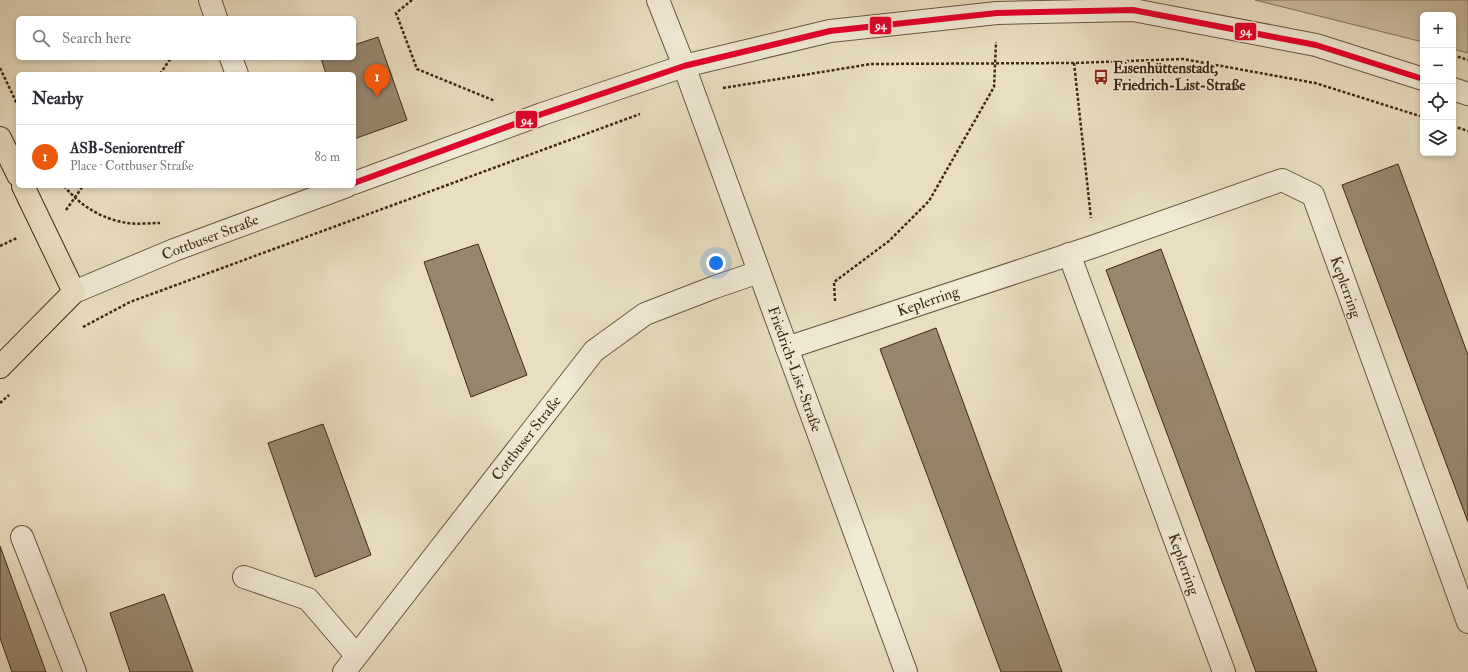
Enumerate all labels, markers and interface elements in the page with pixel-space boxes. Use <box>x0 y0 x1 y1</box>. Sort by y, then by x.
map controls <box>1420 12 1456 156</box>
button: + <box>1420 12 1456 48</box>
search box <box>16 16 356 60</box>
line badge: 94 <box>869 16 892 35</box>
text: 94 <box>874 19 888 33</box>
line badge: 94 <box>1234 22 1257 41</box>
text: 94 <box>1239 25 1253 39</box>
icon: search <box>30 27 52 49</box>
text: Search here <box>62 29 131 48</box>
button: − <box>1420 48 1456 84</box>
place label: Eisenhüttenstadt, Friedrich-List-Straße <box>1113 59 1246 95</box>
pin: 1 <box>364 64 390 97</box>
bus stop icon: Eisenhüttenstadt, Friedrich-List-Straße <box>1092 68 1110 86</box>
button: locate <box>1420 84 1456 120</box>
text: Nearby <box>32 88 83 109</box>
line badge: 94 <box>515 110 538 129</box>
text: 94 <box>520 114 534 128</box>
button: layers <box>1420 120 1456 156</box>
text: ASB-Seniorentreff <box>70 139 182 158</box>
text: 1 <box>43 149 47 165</box>
text: 80 m <box>314 149 340 165</box>
text: Place · Cottbuser Straße <box>70 158 194 174</box>
street label: Cottbuser Straße <box>159 210 261 265</box>
your location <box>706 253 726 273</box>
street label: Keplerring <box>1325 254 1366 322</box>
street label: Keplerring <box>895 282 963 322</box>
street label: Friedrich-List-Straße <box>763 304 826 435</box>
street label: Cottbuser Straße <box>487 392 565 485</box>
street label: Keplerring <box>1163 531 1204 599</box>

